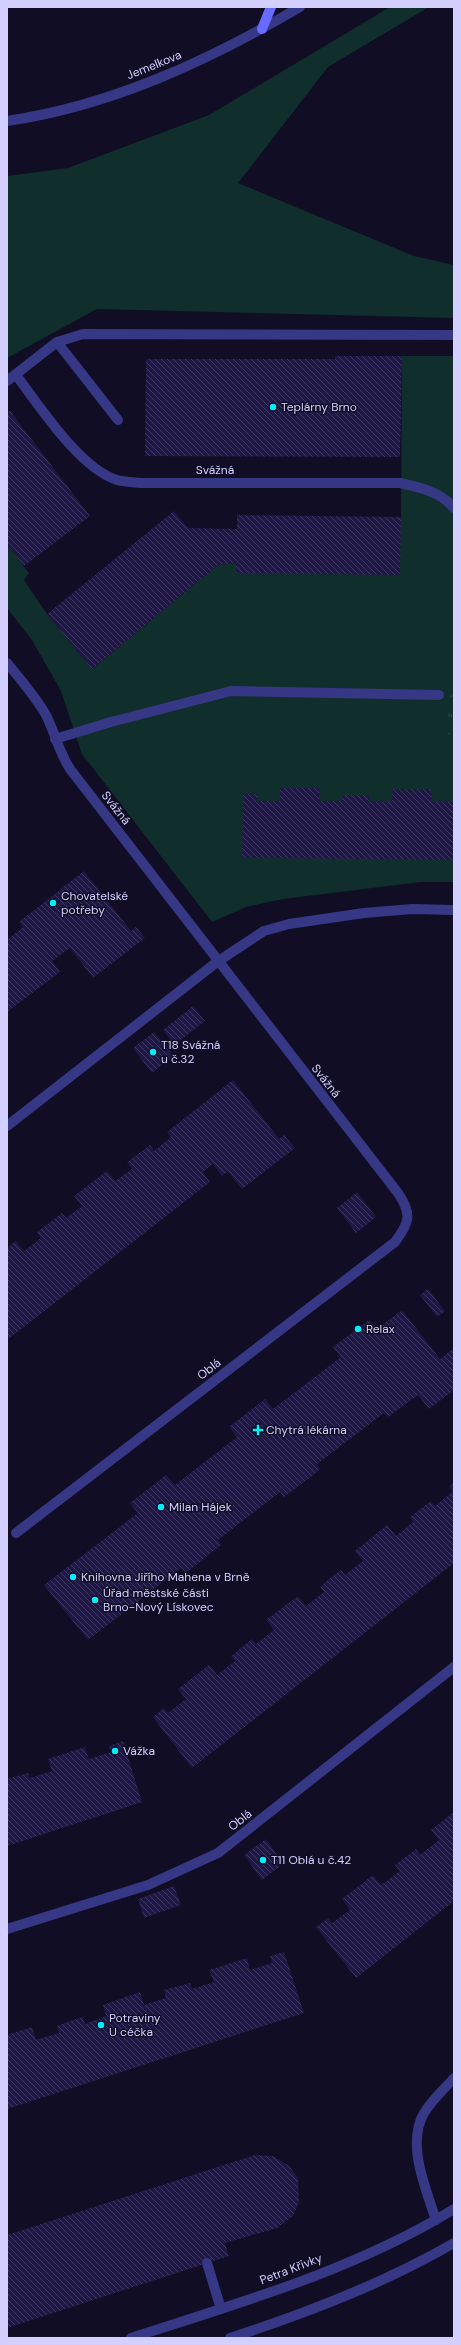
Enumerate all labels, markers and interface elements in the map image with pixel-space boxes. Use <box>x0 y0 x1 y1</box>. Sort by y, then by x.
street label: Jemelkova <box>124 47 184 83</box>
place label: Teplárny Brno <box>281 399 357 415</box>
marker: Teplárny Brno <box>268 402 278 412</box>
street label: Svážná <box>196 462 234 478</box>
street label: Svážná <box>98 788 134 828</box>
place label: Chovatelské potřeby <box>61 888 128 918</box>
marker: Chovatelské potřeby <box>48 898 58 908</box>
place label: T18 Svážná u č.32 <box>161 1037 220 1067</box>
marker: T18 Svážná u č.32 <box>148 1047 158 1057</box>
street label: Svážná <box>308 1061 344 1101</box>
place label: Relax <box>366 1321 395 1337</box>
marker: Relax <box>353 1324 363 1334</box>
street label: Oblá <box>194 1355 224 1383</box>
place label: Chytrá lékárna <box>266 1422 347 1438</box>
marker: Chytrá lékárna <box>253 1425 263 1435</box>
place label: Milan Hájek <box>169 1499 232 1515</box>
marker: Milan Hájek <box>156 1502 166 1512</box>
place label: Knihovna Jiřího Mahena v Brně <box>81 1569 250 1585</box>
marker: Knihovna Jiřího Mahena v Brně <box>68 1572 78 1582</box>
place label: Úřad městské části Brno-Nový Lískovec <box>103 1585 214 1615</box>
marker: Úřad městské části Brno-Nový Lískovec <box>90 1595 100 1605</box>
place label: Vážka <box>123 1743 155 1759</box>
marker: Vážka <box>110 1746 120 1756</box>
street label: Oblá <box>225 1806 255 1834</box>
place label: T11 Oblá u č.42 <box>271 1852 351 1868</box>
marker: T11 Oblá u č.42 <box>258 1855 268 1865</box>
place label: Potraviny U céčka <box>109 2010 161 2040</box>
marker: Potraviny U céčka <box>96 2020 106 2030</box>
street label: Petra Křivky <box>258 2250 325 2288</box>

